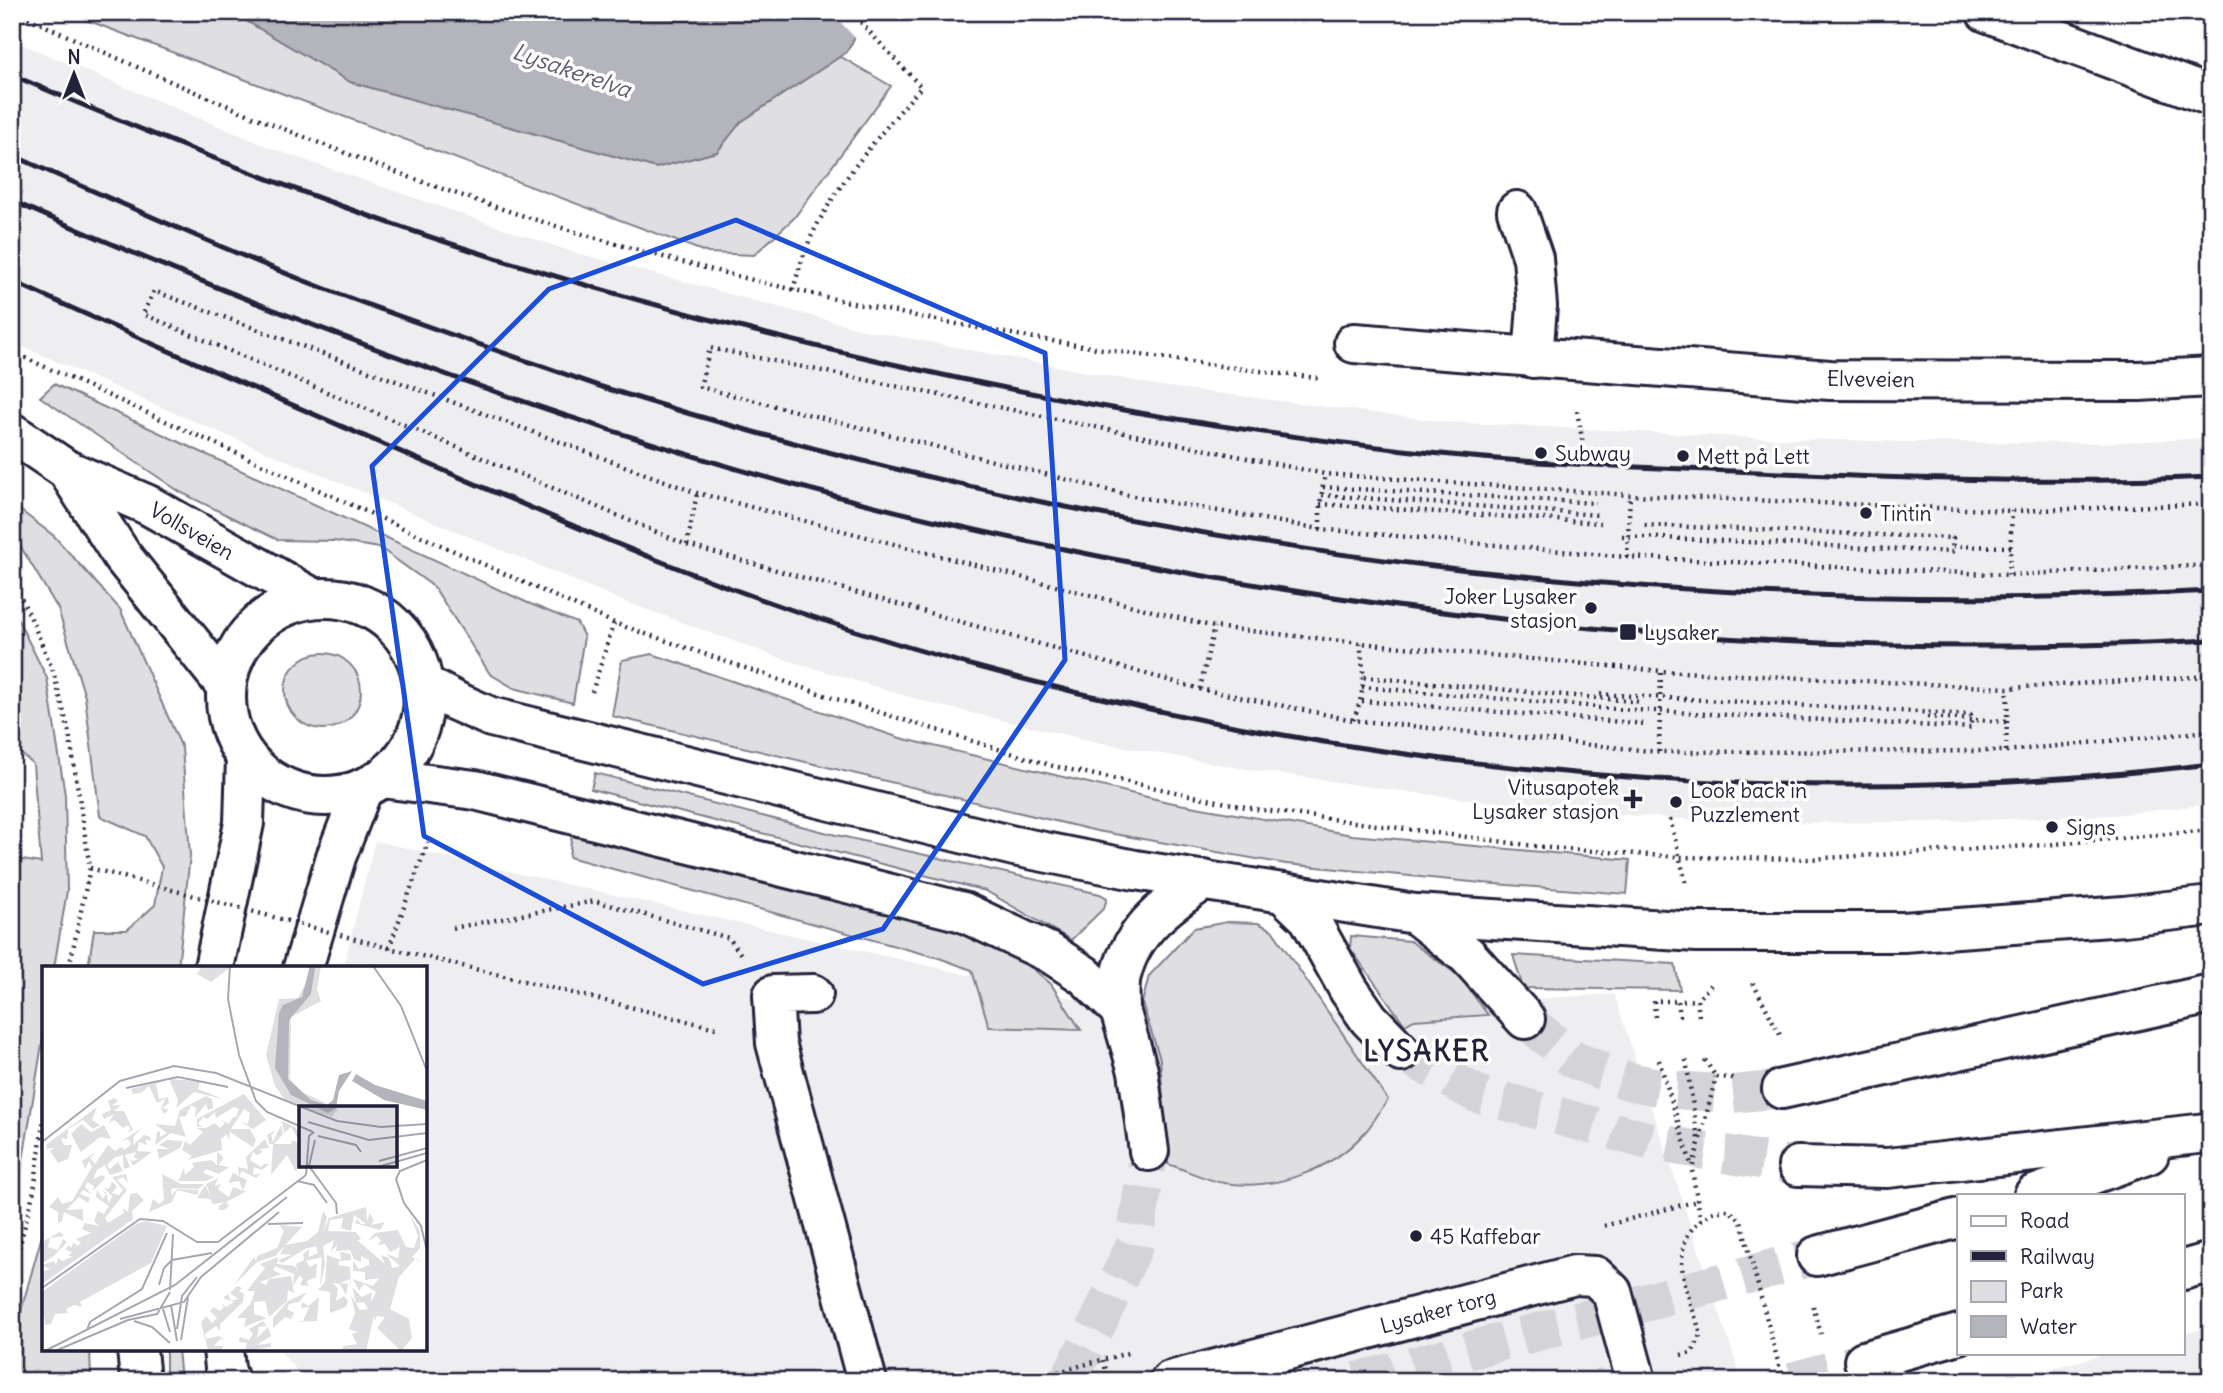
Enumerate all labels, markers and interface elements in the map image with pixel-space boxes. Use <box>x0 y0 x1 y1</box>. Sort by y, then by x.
water label: Lysakerelva <box>509 36 637 104</box>
north arrow <box>38 38 108 108</box>
text: N <box>67 45 81 69</box>
street label: Elveveien <box>1827 365 1915 393</box>
place label: Subway <box>1555 440 1631 467</box>
place label: Mett på Lett <box>1697 443 1810 470</box>
marker: Subway <box>1533 445 1549 461</box>
marker: Mett på Lett <box>1675 448 1691 464</box>
street label: Vollsveien <box>145 496 239 566</box>
place label: Tintin <box>1880 500 1932 527</box>
marker: Tintin <box>1858 505 1874 521</box>
place label: Joker Lysaker stasjon <box>1444 583 1577 634</box>
marker: Joker Lysaker stasjon <box>1583 600 1599 616</box>
place label: Lysaker <box>1644 619 1720 646</box>
marker: Lysaker <box>1618 622 1638 642</box>
place label: Vitusapotek Lysaker stasjon <box>1472 774 1619 825</box>
place label: Look back in Puzzlement <box>1690 777 1807 828</box>
marker: Vitusapotek Lysaker stasjon <box>1625 791 1641 807</box>
marker: Look back in Puzzlement <box>1668 794 1684 810</box>
place label: Signs <box>2066 814 2116 841</box>
marker: Signs <box>2044 819 2060 835</box>
inset map <box>42 966 427 1351</box>
district label: LYSAKER <box>1363 1033 1491 1069</box>
legend <box>1957 1194 2184 1354</box>
text: Road <box>2020 1207 2069 1234</box>
place label: 45 Kaffebar <box>1430 1223 1541 1250</box>
marker: 45 Kaffebar <box>1408 1228 1424 1244</box>
text: Railway <box>2020 1243 2095 1270</box>
text: Park <box>2020 1277 2063 1304</box>
street label: Lysaker torg <box>1377 1283 1499 1339</box>
text: Water <box>2020 1313 2078 1340</box>

